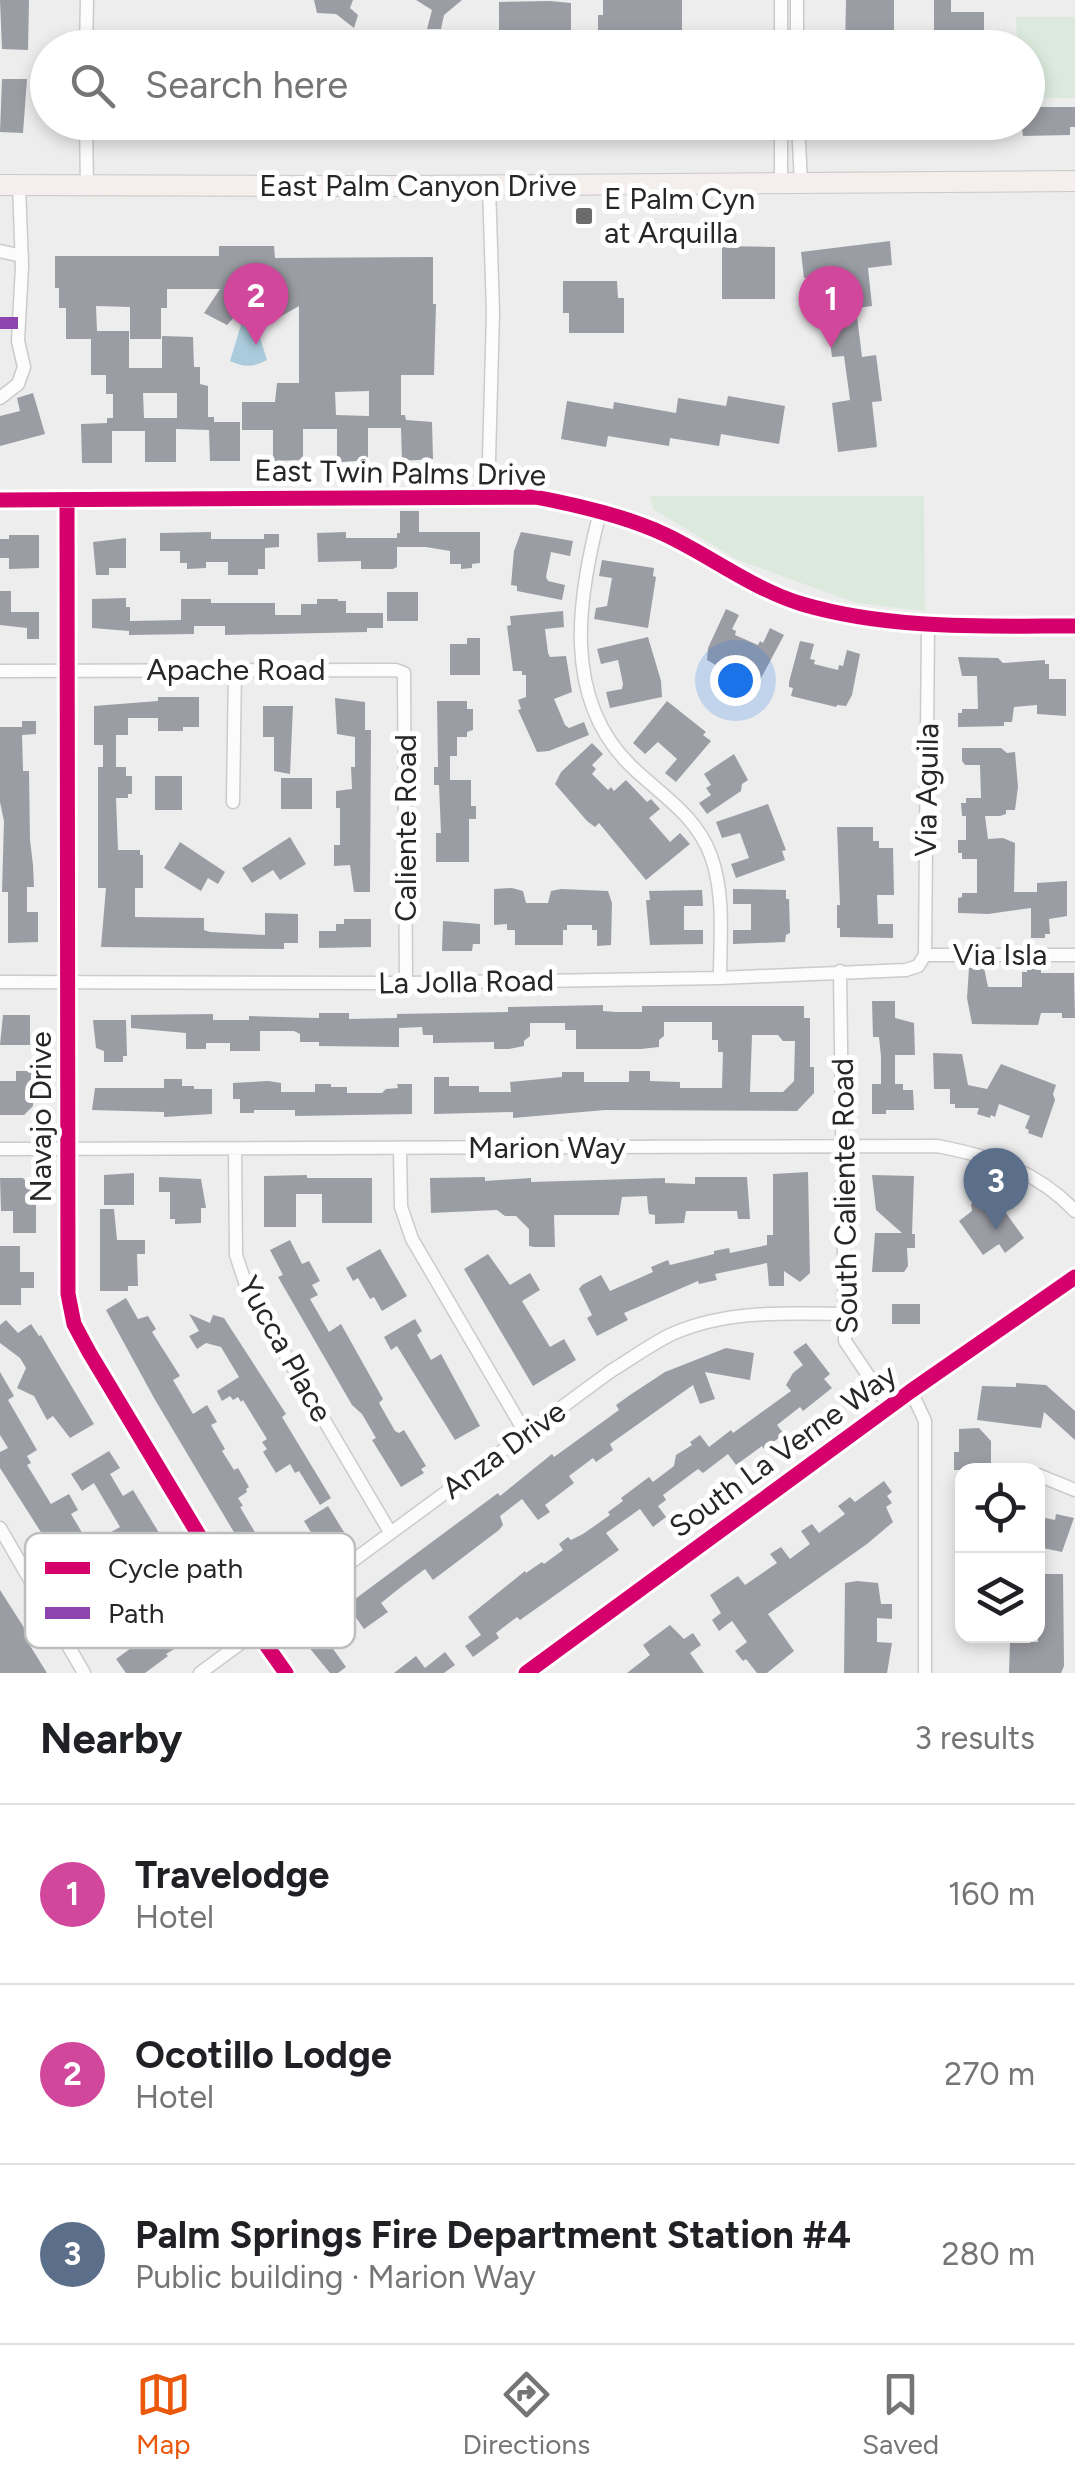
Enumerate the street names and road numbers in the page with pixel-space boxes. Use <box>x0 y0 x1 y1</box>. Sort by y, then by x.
street label: East Palm Canyon Drive <box>259 167 577 204</box>
street label: East Twin Palms Drive <box>254 451 546 494</box>
street label: Apache Road <box>146 651 326 688</box>
street label: Via Aguila <box>907 723 946 857</box>
street label: Caliente Road <box>387 734 424 922</box>
street label: Via Isla <box>953 936 1047 973</box>
street label: La Jolla Road <box>378 961 554 1002</box>
street label: Navajo Drive <box>22 1031 59 1203</box>
street label: South Caliente Road <box>824 1058 865 1334</box>
street label: Marion Way <box>468 1129 626 1166</box>
street label: Yucca Place <box>230 1269 341 1428</box>
street label: South La Verne Way <box>662 1356 904 1545</box>
street label: Anza Drive <box>435 1392 573 1507</box>

